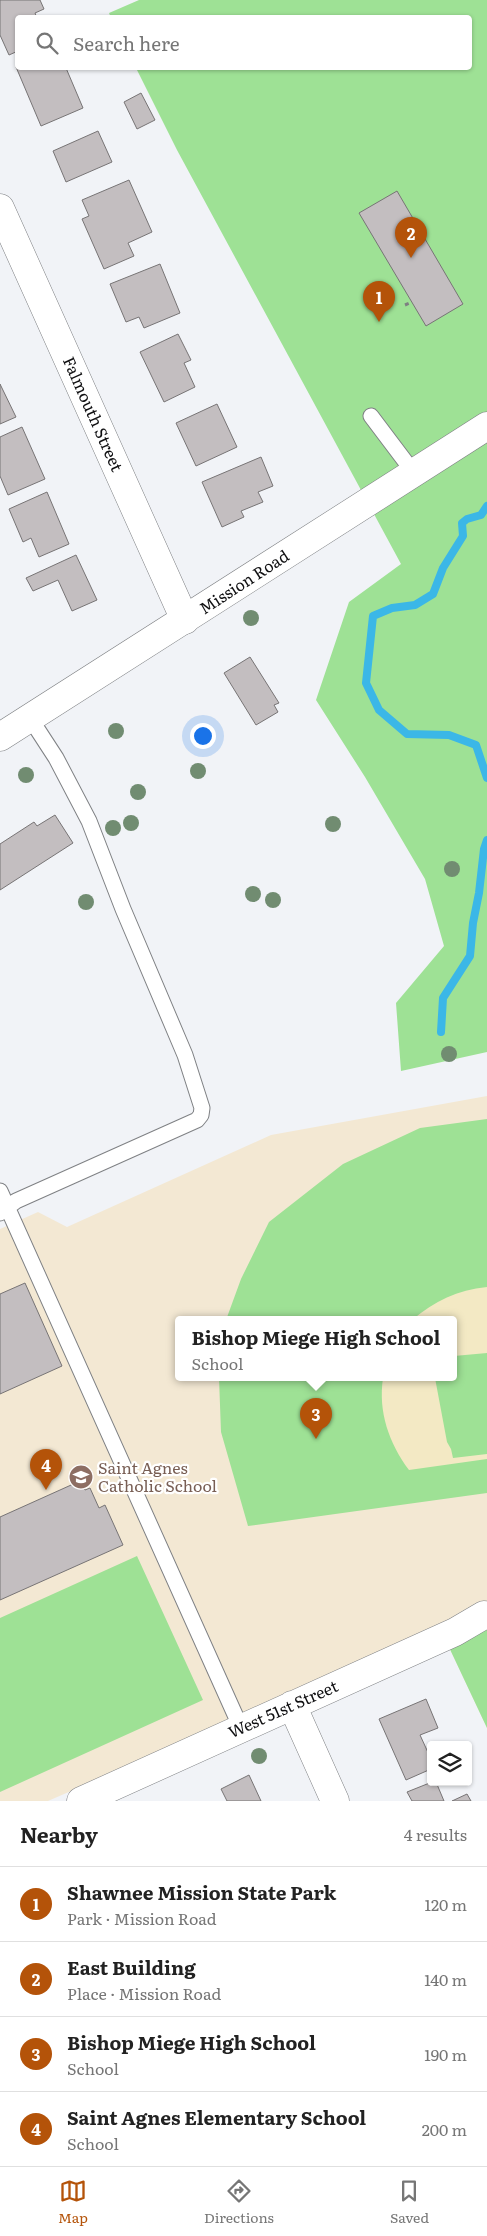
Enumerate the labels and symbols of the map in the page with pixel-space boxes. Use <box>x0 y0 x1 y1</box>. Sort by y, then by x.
pin: 2 <box>395 217 427 258</box>
pin: 1 <box>363 281 395 322</box>
street label: Falmouth Street <box>58 352 130 475</box>
street label: Mission Road <box>194 543 293 619</box>
your location <box>190 723 216 749</box>
pin: 3 <box>300 1398 332 1439</box>
pin: 4 <box>30 1449 62 1490</box>
place label: Saint Agnes Catholic School <box>98 1455 217 1497</box>
school or university icon: Saint Agnes Catholic School <box>68 1464 94 1490</box>
street label: West 51st Street <box>224 1673 342 1743</box>

